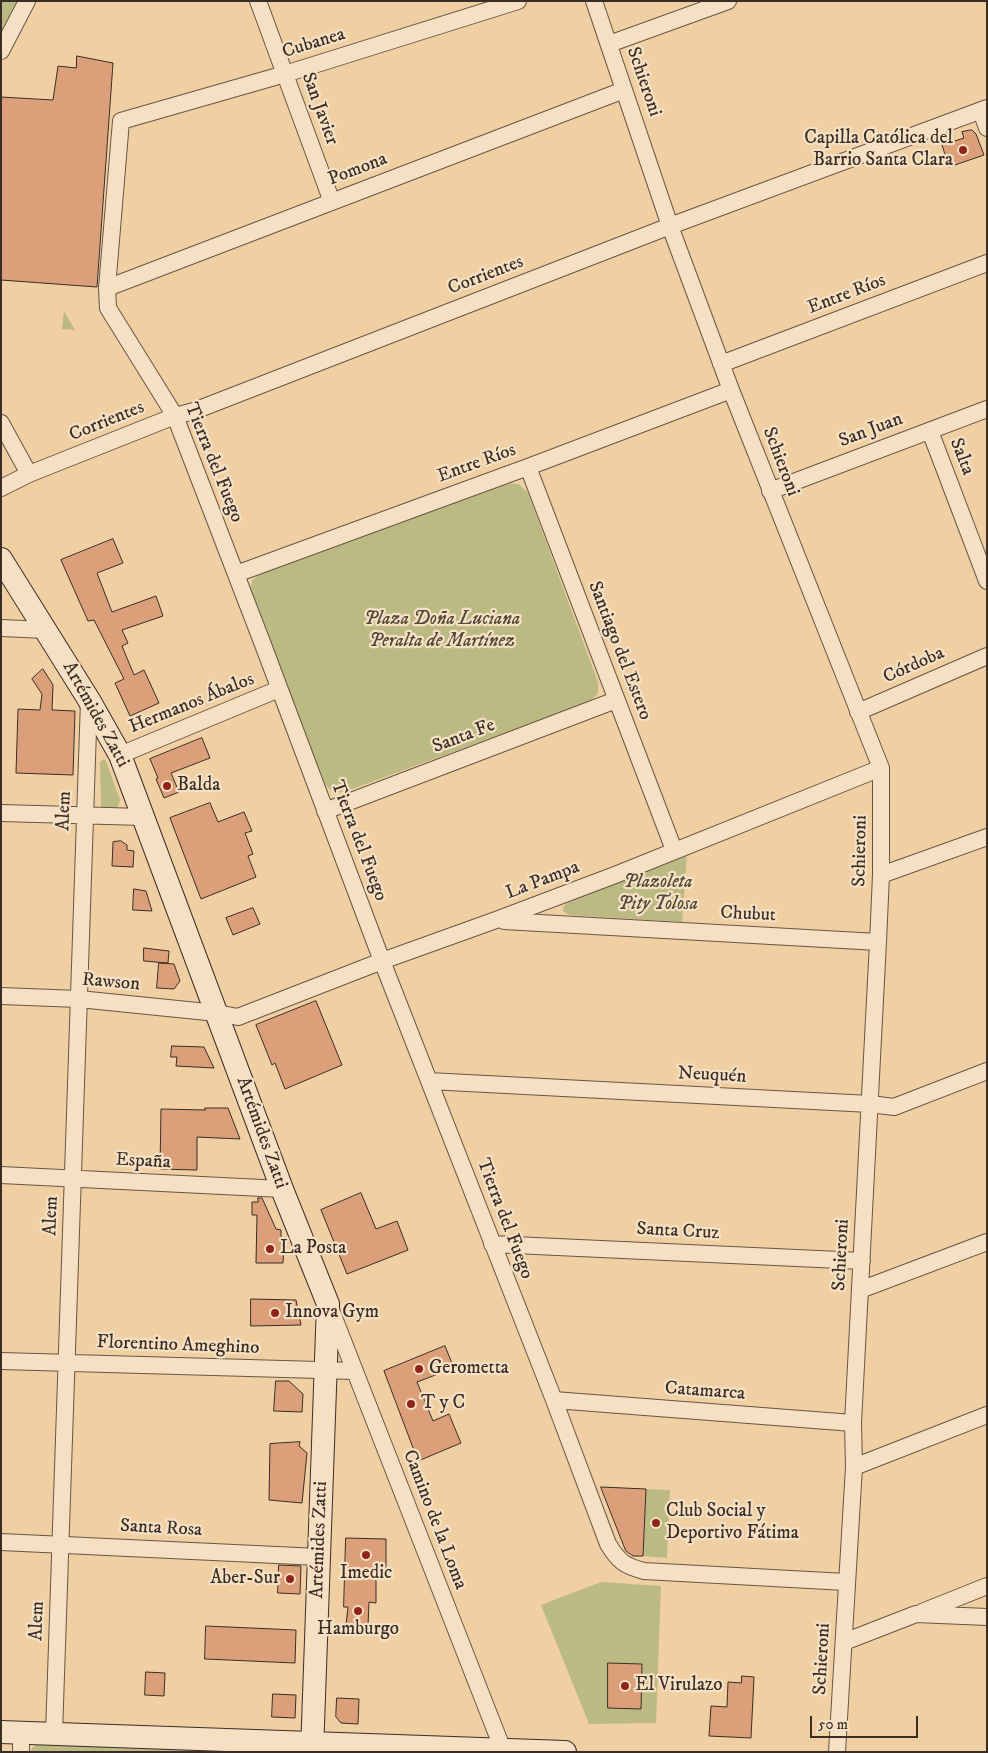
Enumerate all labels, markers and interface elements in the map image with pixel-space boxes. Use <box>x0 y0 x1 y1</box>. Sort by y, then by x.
street label: Cubanea <box>280 24 348 64</box>
street label: Schieroni <box>620 44 666 120</box>
street label: San Javier <box>295 70 343 148</box>
place label: Capilla Católica del Barrio Santa Clara <box>804 128 953 172</box>
marker: Capilla Católica del Barrio Santa Clara <box>957 144 969 156</box>
street label: Pomona <box>325 148 391 192</box>
street label: Corrientes <box>445 251 527 301</box>
street label: Entre Ríos <box>805 270 889 320</box>
street label: Corrientes <box>66 397 148 447</box>
street label: Tierra del Fuego <box>179 400 247 526</box>
street label: San Juan <box>836 408 906 454</box>
street label: Schieroni <box>756 424 804 500</box>
street label: Salta <box>944 435 978 479</box>
street label: Entre Ríos <box>435 439 519 489</box>
street label: Santiago del Estero <box>582 578 656 724</box>
park label: Plaza Doña Luciana Peralta de Martínez <box>364 609 520 653</box>
street label: Córdoba <box>880 642 948 690</box>
street label: Artémides Zatti <box>57 658 133 772</box>
street label: Hermanos Ábalos <box>126 669 258 739</box>
street label: Santa Fe <box>430 715 498 759</box>
place label: Balda <box>177 775 220 797</box>
street label: Tierra del Fuego <box>325 778 391 904</box>
marker: Balda <box>161 780 173 792</box>
street label: Alem <box>53 791 77 831</box>
street label: Schieroni <box>849 815 873 887</box>
street label: La Pampa <box>503 857 583 905</box>
park label: Plazoleta Pity Tolosa <box>618 872 698 916</box>
street label: Chubut <box>720 902 776 928</box>
street label: Rawson <box>81 969 141 997</box>
street label: Neuquén <box>677 1063 747 1089</box>
street label: Artémides Zatti <box>230 1074 292 1192</box>
street label: España <box>115 1149 171 1175</box>
street label: Tierra del Fuego <box>471 1156 537 1282</box>
street label: Alem <box>40 1196 64 1236</box>
street label: Santa Cruz <box>636 1218 720 1246</box>
street label: Schieroni <box>829 1218 855 1292</box>
place label: La Posta <box>280 1238 346 1260</box>
marker: La Posta <box>264 1243 276 1255</box>
place label: Innova Gym <box>285 1302 379 1324</box>
marker: Innova Gym <box>269 1307 281 1319</box>
street label: Florentino Ameghino <box>96 1332 260 1360</box>
place label: Gerometta <box>429 1358 509 1380</box>
marker: Gerometta <box>413 1363 425 1375</box>
street label: Catamarca <box>664 1378 746 1406</box>
place label: T y C <box>421 1393 465 1415</box>
marker: T y C <box>405 1398 417 1410</box>
street label: Camino de la Loma <box>397 1447 471 1593</box>
street label: Artémides Zatti <box>307 1481 333 1599</box>
place label: Club Social y Deportivo Fátima <box>666 1501 799 1545</box>
street label: Santa Rosa <box>119 1515 203 1543</box>
marker: Club Social y Deportivo Fátima <box>650 1517 662 1529</box>
marker: Imedic <box>360 1549 372 1561</box>
place label: Imedic <box>340 1563 392 1585</box>
place label: Aber-Sur <box>210 1568 280 1590</box>
marker: Aber-Sur <box>284 1573 296 1585</box>
street label: Alem <box>26 1601 50 1641</box>
marker: Hamburgo <box>352 1605 364 1617</box>
place label: Hamburgo <box>317 1619 399 1641</box>
street label: Schieroni <box>810 1622 836 1696</box>
place label: El Virulazo <box>635 1675 723 1697</box>
marker: El Virulazo <box>619 1680 631 1692</box>
scale bar <box>813 1706 920 1738</box>
text: 50 m <box>818 1715 848 1734</box>

